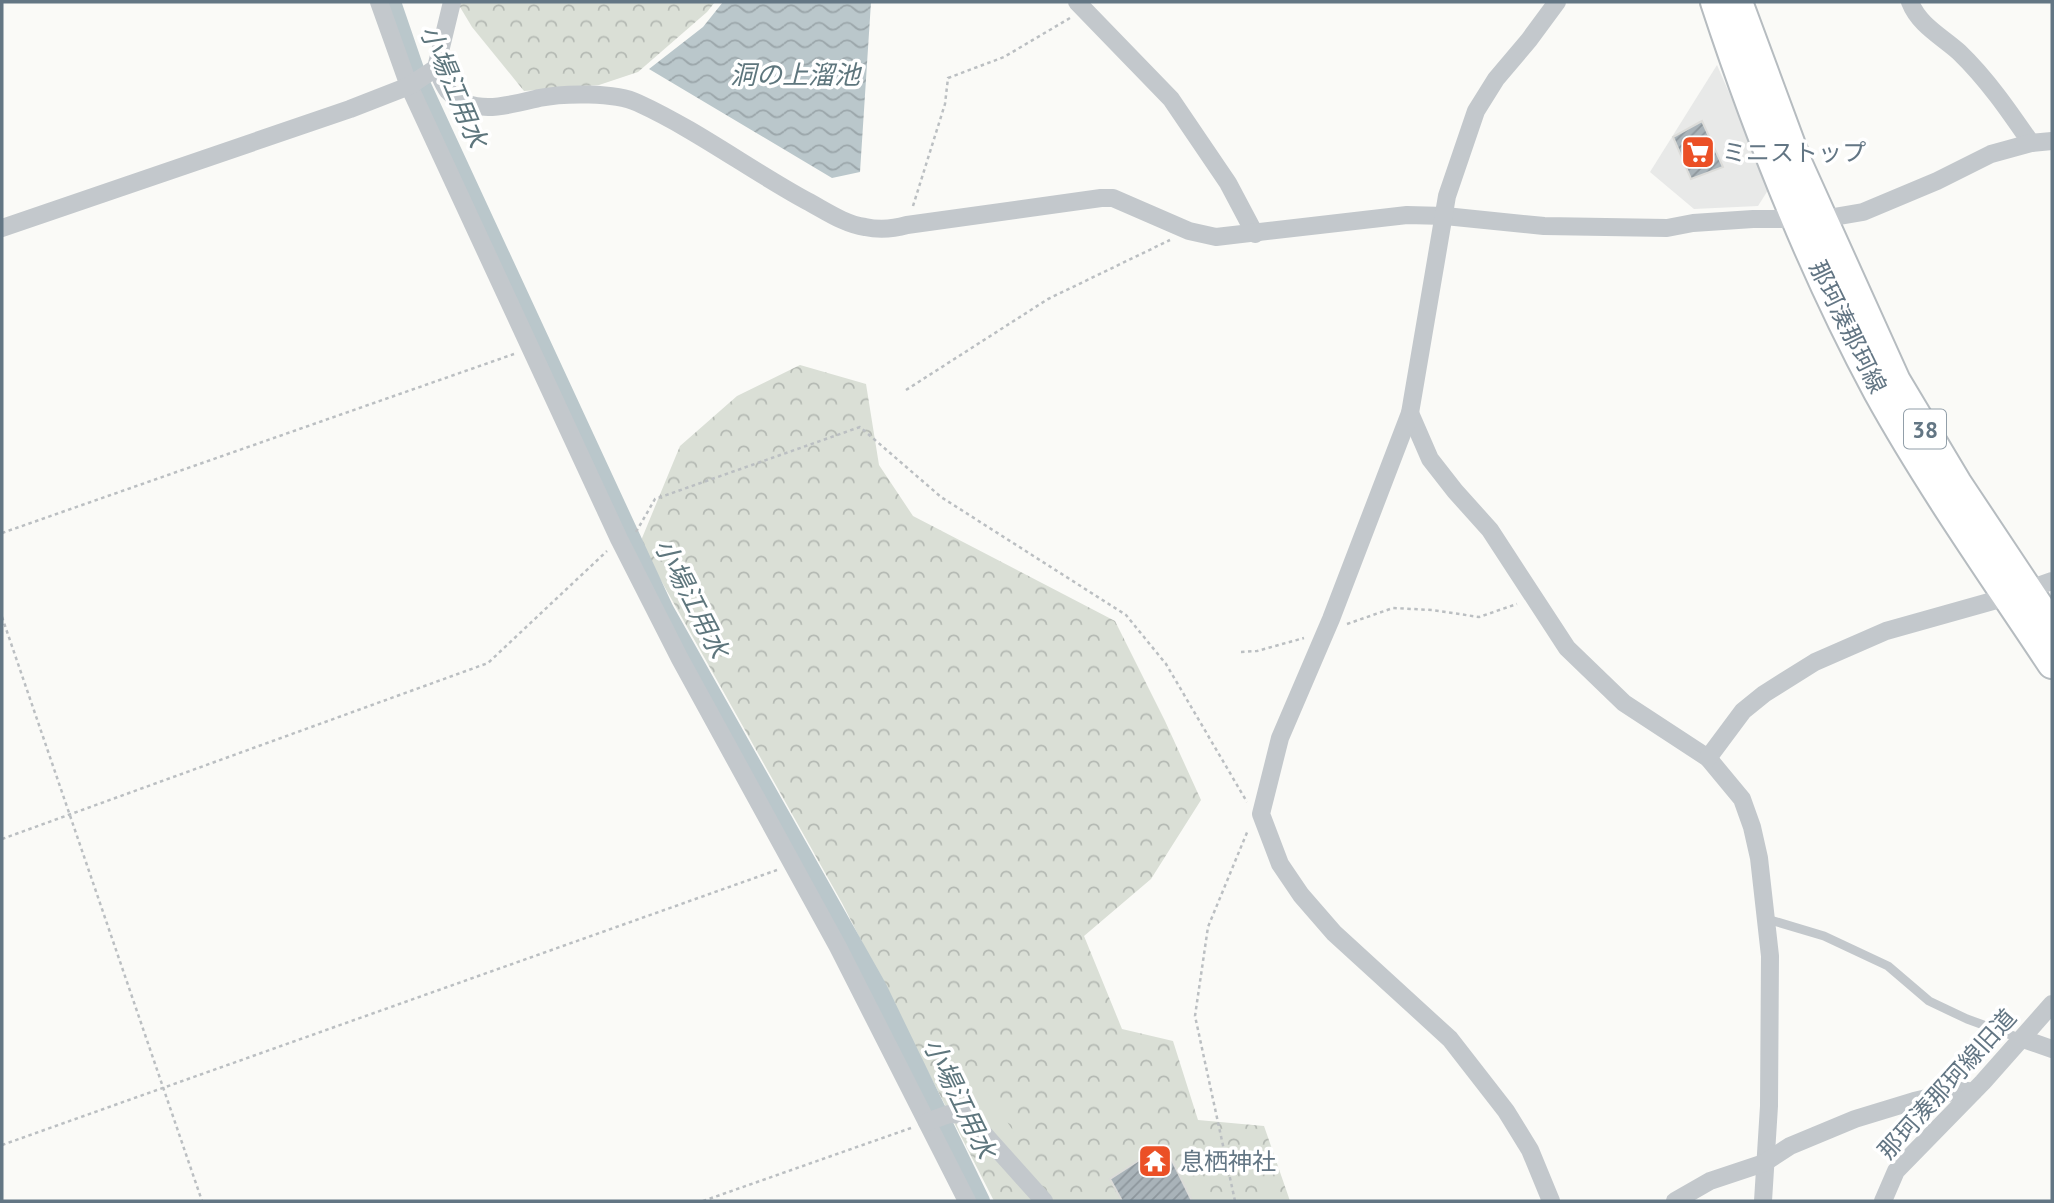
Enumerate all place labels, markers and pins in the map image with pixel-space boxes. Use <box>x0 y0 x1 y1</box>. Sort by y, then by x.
supermarket icon: ミニストップ <box>1679 133 1717 171</box>
place label: ミニストップ <box>1722 137 1866 168</box>
temple icon: 息栖神社 <box>1136 1142 1174 1180</box>
place label: 息栖神社 <box>1180 1146 1276 1177</box>

